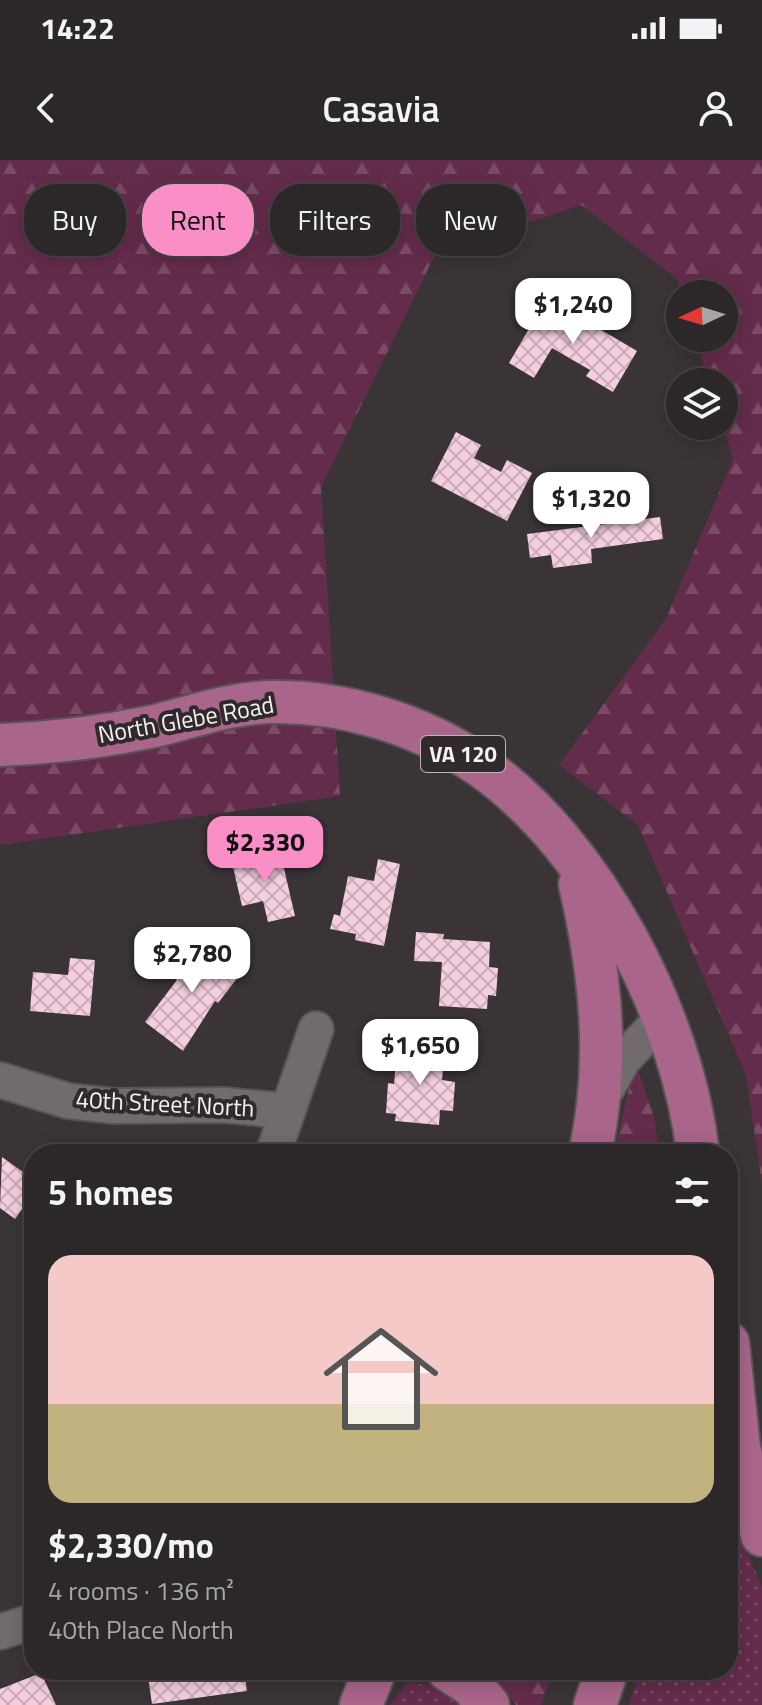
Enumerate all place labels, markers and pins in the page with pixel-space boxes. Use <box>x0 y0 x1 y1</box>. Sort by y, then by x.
pin: $1,240 <box>508 278 638 346</box>
pin: $1,320 <box>526 472 656 540</box>
pin: $2,330 <box>200 816 330 884</box>
pin: $2,780 <box>127 927 257 995</box>
pin: $1,650 <box>355 1019 485 1087</box>

